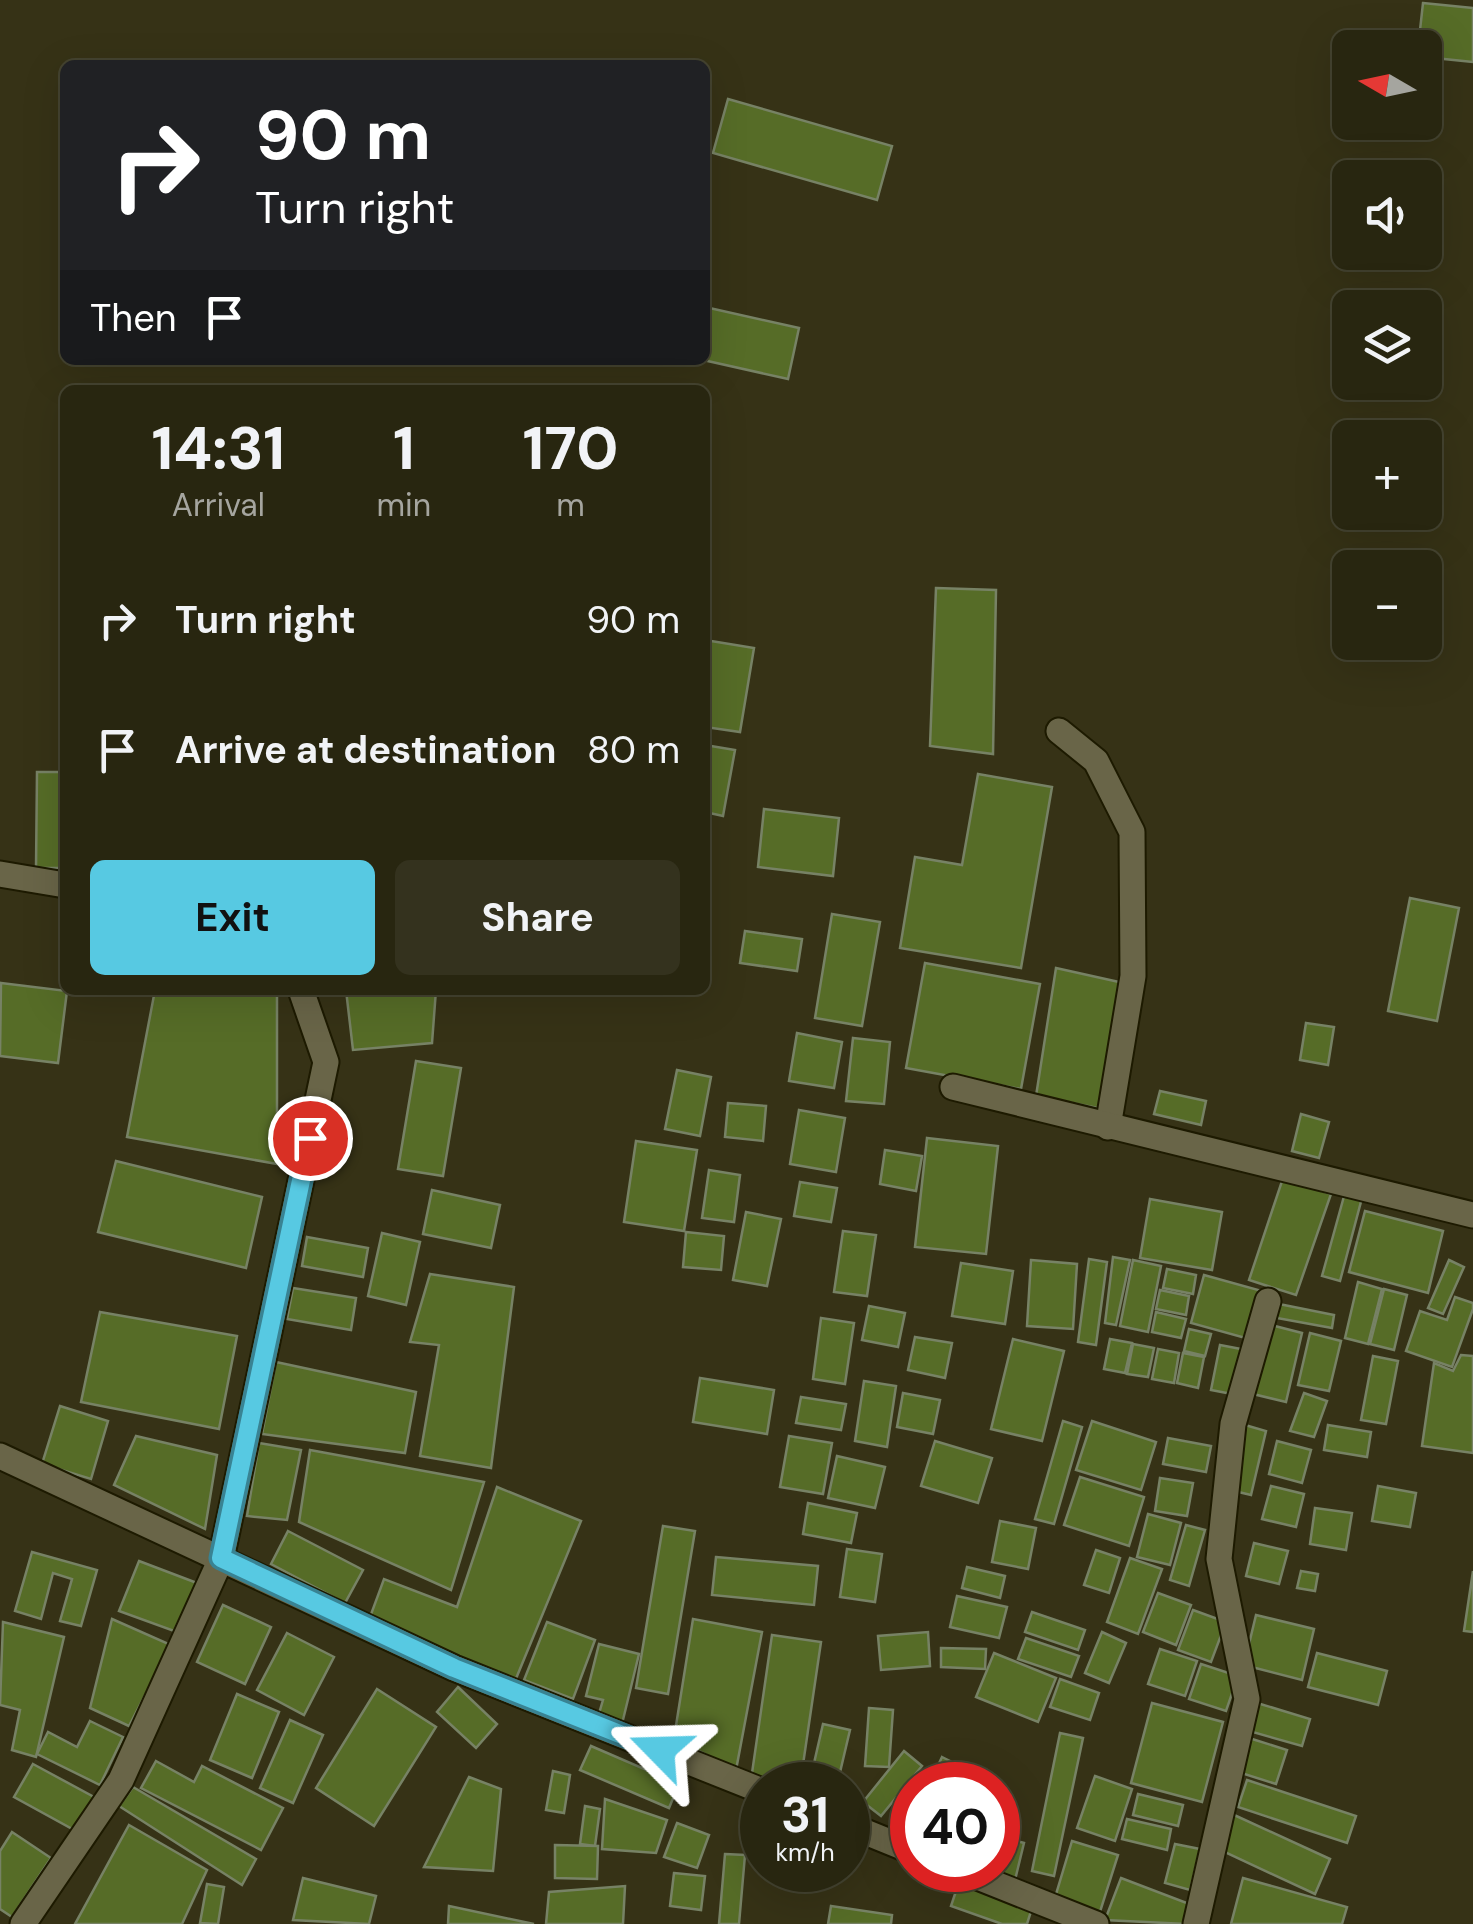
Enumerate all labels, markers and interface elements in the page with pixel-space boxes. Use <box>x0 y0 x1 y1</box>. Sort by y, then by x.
north arrow <box>1332 30 1442 140</box>
map controls <box>1332 30 1442 660</box>
text: 90 m <box>255 90 431 181</box>
icon: right <box>90 100 220 230</box>
button: sound <box>1332 160 1442 270</box>
text: Turn right <box>255 178 454 237</box>
icon: arrive <box>197 290 252 345</box>
button: layers <box>1332 290 1442 400</box>
text: Then <box>90 293 177 343</box>
text: 14:31 <box>151 409 285 488</box>
text: 1 <box>393 409 415 488</box>
text: 170 <box>523 409 619 488</box>
button: + <box>1332 420 1442 530</box>
text: Arrival <box>172 484 265 526</box>
text: min <box>377 484 431 526</box>
text: m <box>556 484 585 526</box>
button: − <box>1332 550 1442 660</box>
icon: right <box>90 593 145 648</box>
text: Turn right <box>175 595 356 645</box>
text: 90 m <box>586 595 680 645</box>
icon: arrive <box>90 723 145 778</box>
text: Arrive at destination <box>175 725 557 775</box>
text: 80 m <box>587 725 680 775</box>
button: Exit <box>90 860 375 975</box>
button: Share <box>395 860 680 975</box>
pin <box>268 1096 353 1181</box>
icon: arrive <box>283 1111 338 1166</box>
position arrow <box>608 1698 712 1802</box>
speed limit sign: 40 <box>890 1762 1020 1892</box>
text: 31 <box>781 1782 829 1848</box>
text: km/h <box>775 1836 835 1869</box>

